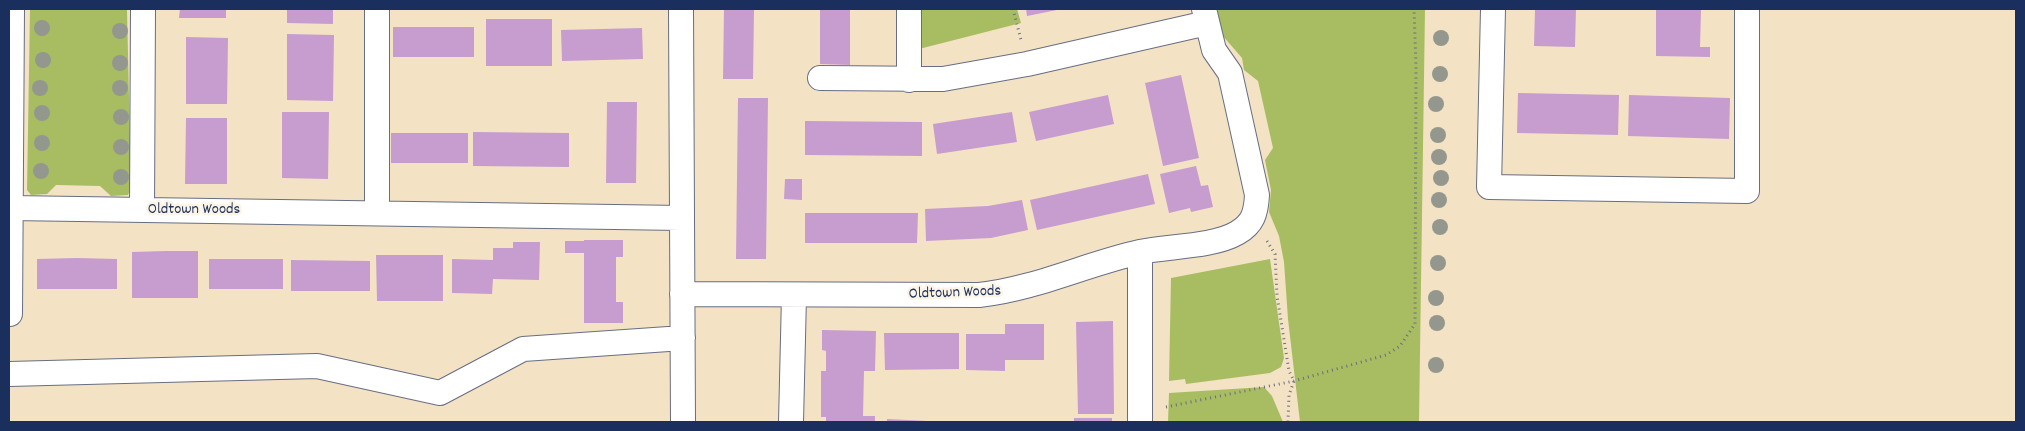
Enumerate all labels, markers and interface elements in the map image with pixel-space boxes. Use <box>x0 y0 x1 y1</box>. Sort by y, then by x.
street label: Oldtown Woods <box>148 201 240 221</box>
street label: Oldtown Woods <box>908 283 1002 305</box>

